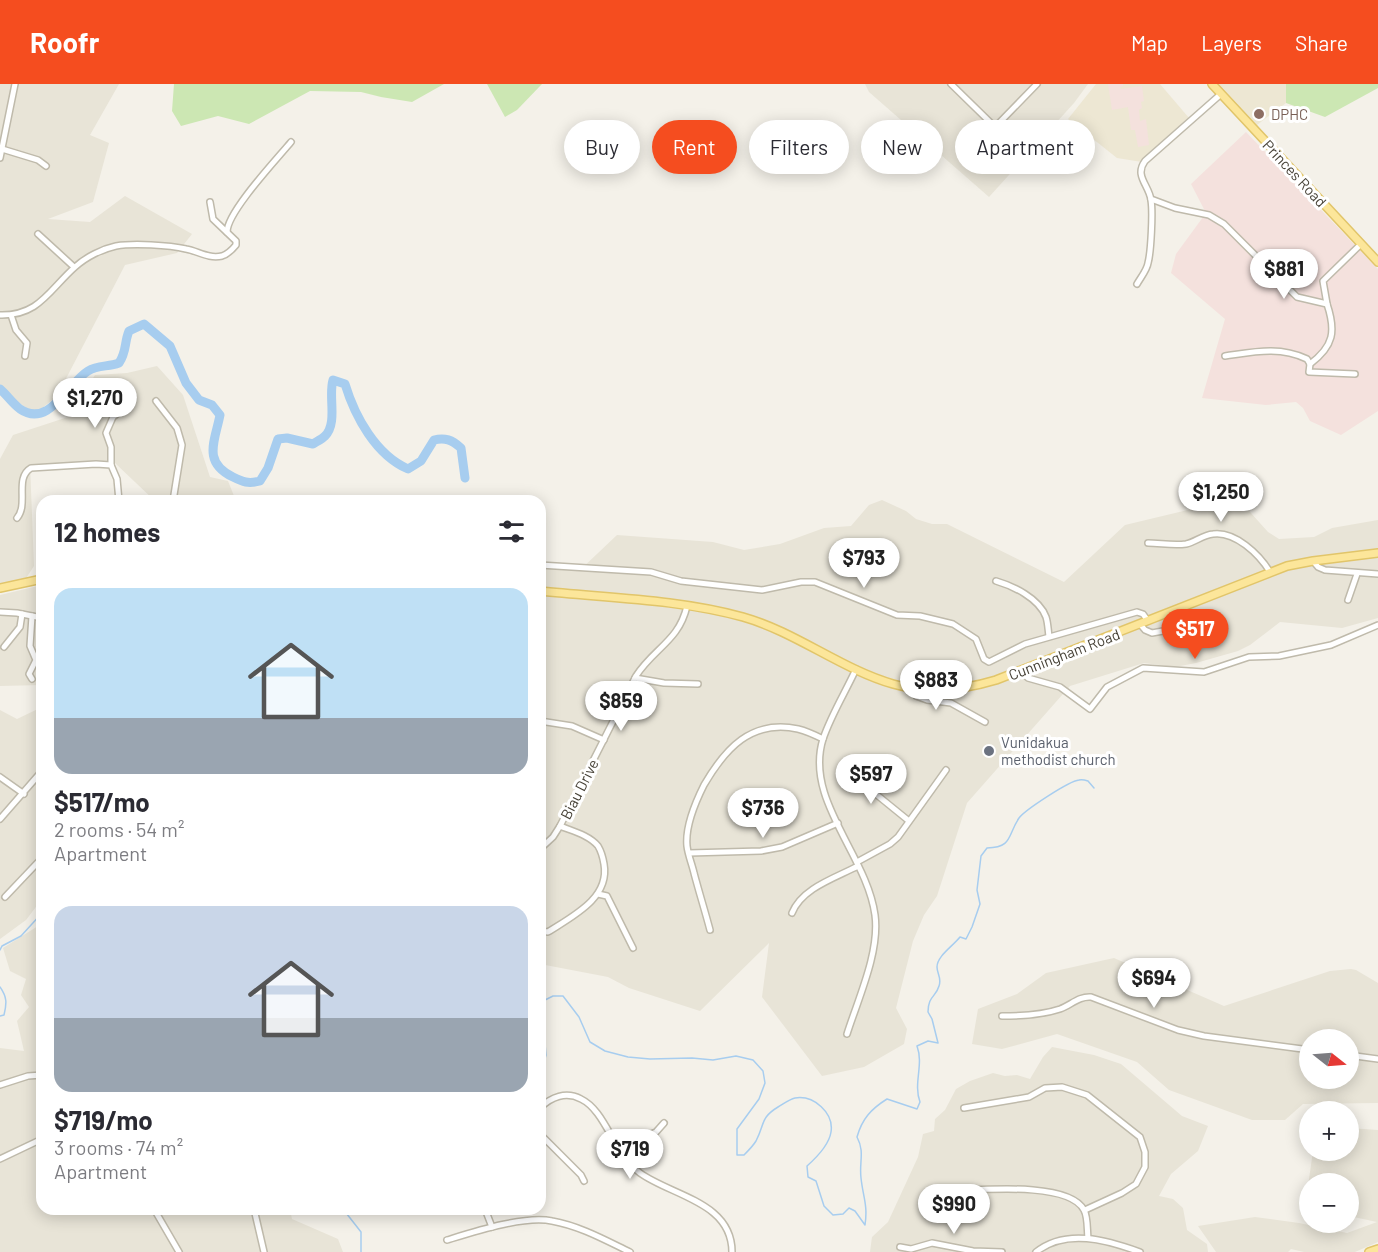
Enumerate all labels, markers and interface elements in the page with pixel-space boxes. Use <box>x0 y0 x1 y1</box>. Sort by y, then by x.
text: Roofr <box>30 25 99 59</box>
text: Map <box>1131 30 1168 55</box>
text: Layers <box>1201 30 1262 55</box>
text: Share <box>1295 30 1348 55</box>
place label: DPHC <box>1271 105 1308 123</box>
marker: DPHC <box>1252 107 1266 121</box>
chip: Buy <box>564 120 640 174</box>
chip: Rent <box>652 120 737 174</box>
chip: Filters <box>749 120 849 174</box>
chip: New <box>861 120 943 174</box>
chip: Apartment <box>955 120 1095 174</box>
street label: Princes Road <box>1259 136 1331 210</box>
pin: $881 <box>1248 249 1320 300</box>
text: $881 <box>1264 256 1304 280</box>
pin: $1,270 <box>46 378 144 429</box>
text: $1,270 <box>67 385 123 409</box>
pin: $1,250 <box>1172 472 1270 523</box>
text: $1,250 <box>1192 479 1250 503</box>
icon: filters <box>495 515 528 548</box>
text: 12 homes <box>54 516 160 547</box>
pin: $793 <box>828 538 900 589</box>
text: $793 <box>843 545 885 569</box>
pin: $517 <box>1159 609 1231 660</box>
text: $517 <box>1176 616 1215 640</box>
street label: Cunningham Road <box>1006 625 1122 683</box>
icon: home <box>237 627 345 735</box>
pin: $883 <box>900 660 972 711</box>
text: $883 <box>914 667 958 691</box>
pin: $859 <box>585 681 657 732</box>
text: $859 <box>599 688 643 712</box>
place label: Vunidakua methodist church <box>1001 733 1116 768</box>
marker: Vunidakua methodist church <box>982 744 996 758</box>
pin: $597 <box>835 754 907 805</box>
street label: Biau Drive <box>556 756 602 822</box>
text: $597 <box>850 761 892 785</box>
text: $517/mo <box>54 786 150 817</box>
pin: $736 <box>727 788 799 839</box>
text: $736 <box>742 795 784 819</box>
text: 2 rooms · 54 m² <box>54 817 184 841</box>
text: Apartment <box>54 841 147 865</box>
icon: home <box>237 945 345 1053</box>
pin: $694 <box>1118 958 1190 1009</box>
text: $694 <box>1132 965 1176 989</box>
north arrow <box>1299 1029 1359 1089</box>
map controls <box>1299 1029 1359 1233</box>
button: + <box>1299 1101 1359 1161</box>
text: $719/mo <box>54 1104 153 1135</box>
pin: $719 <box>594 1129 666 1180</box>
text: 3 rooms · 74 m² <box>54 1135 183 1159</box>
text: $719 <box>610 1136 650 1160</box>
text: Apartment <box>54 1159 147 1183</box>
button: − <box>1299 1173 1359 1233</box>
pin: $990 <box>918 1184 990 1235</box>
text: $990 <box>932 1191 976 1215</box>

